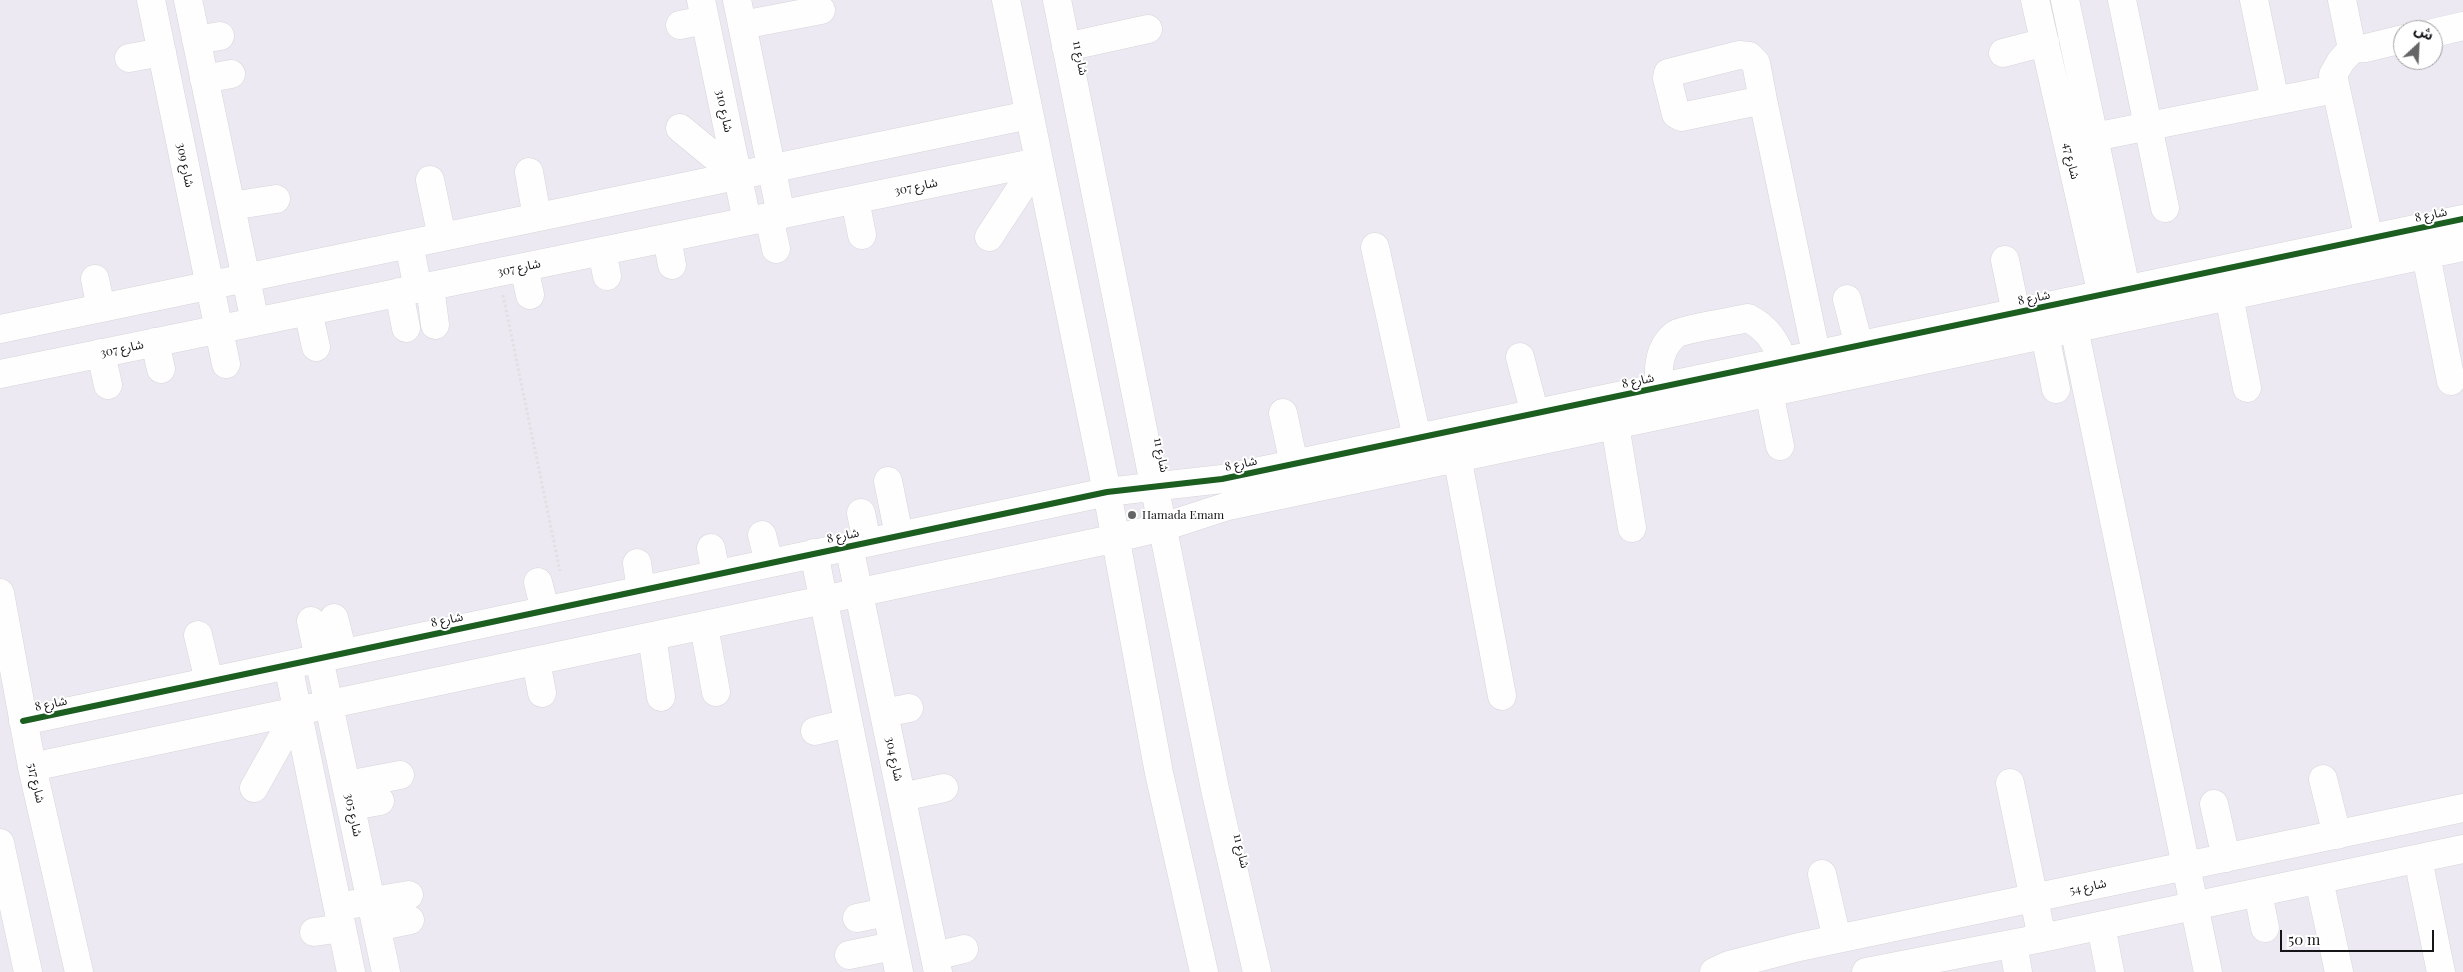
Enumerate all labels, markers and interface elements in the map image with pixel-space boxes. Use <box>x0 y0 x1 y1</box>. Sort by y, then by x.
text: ش <box>2411 19 2437 45</box>
north arrow <box>2393 20 2443 70</box>
street label: شارع 11 <box>1070 39 1090 77</box>
street label: شارع 310 <box>712 88 736 134</box>
street label: شارع 309 <box>173 141 197 189</box>
street label: شارع 47 <box>2060 141 2082 181</box>
street label: شارع 307 <box>893 175 939 199</box>
street label: شارع 8 <box>2414 205 2448 225</box>
street label: شارع 307 <box>496 256 542 280</box>
street label: شارع 8 <box>2017 288 2051 308</box>
street label: شارع 307 <box>99 337 145 361</box>
street label: شارع 8 <box>1621 371 1655 391</box>
street label: شارع 11 <box>1151 436 1171 474</box>
street label: شارع 8 <box>1224 454 1258 474</box>
place label: Hamada Emam <box>1142 508 1224 522</box>
marker: Hamada Emam <box>1126 509 1138 521</box>
street label: شارع 8 <box>826 526 860 546</box>
street label: شارع 8 <box>430 610 464 630</box>
street label: شارع 8 <box>34 694 68 714</box>
street label: شارع 304 <box>882 736 906 782</box>
street label: شارع 517 <box>24 762 48 804</box>
street label: شارع 305 <box>341 792 365 838</box>
street label: شارع 11 <box>1230 832 1252 870</box>
street label: شارع 54 <box>2068 876 2108 898</box>
scale bar <box>2283 920 2437 952</box>
text: 50 m <box>2288 929 2320 949</box>

